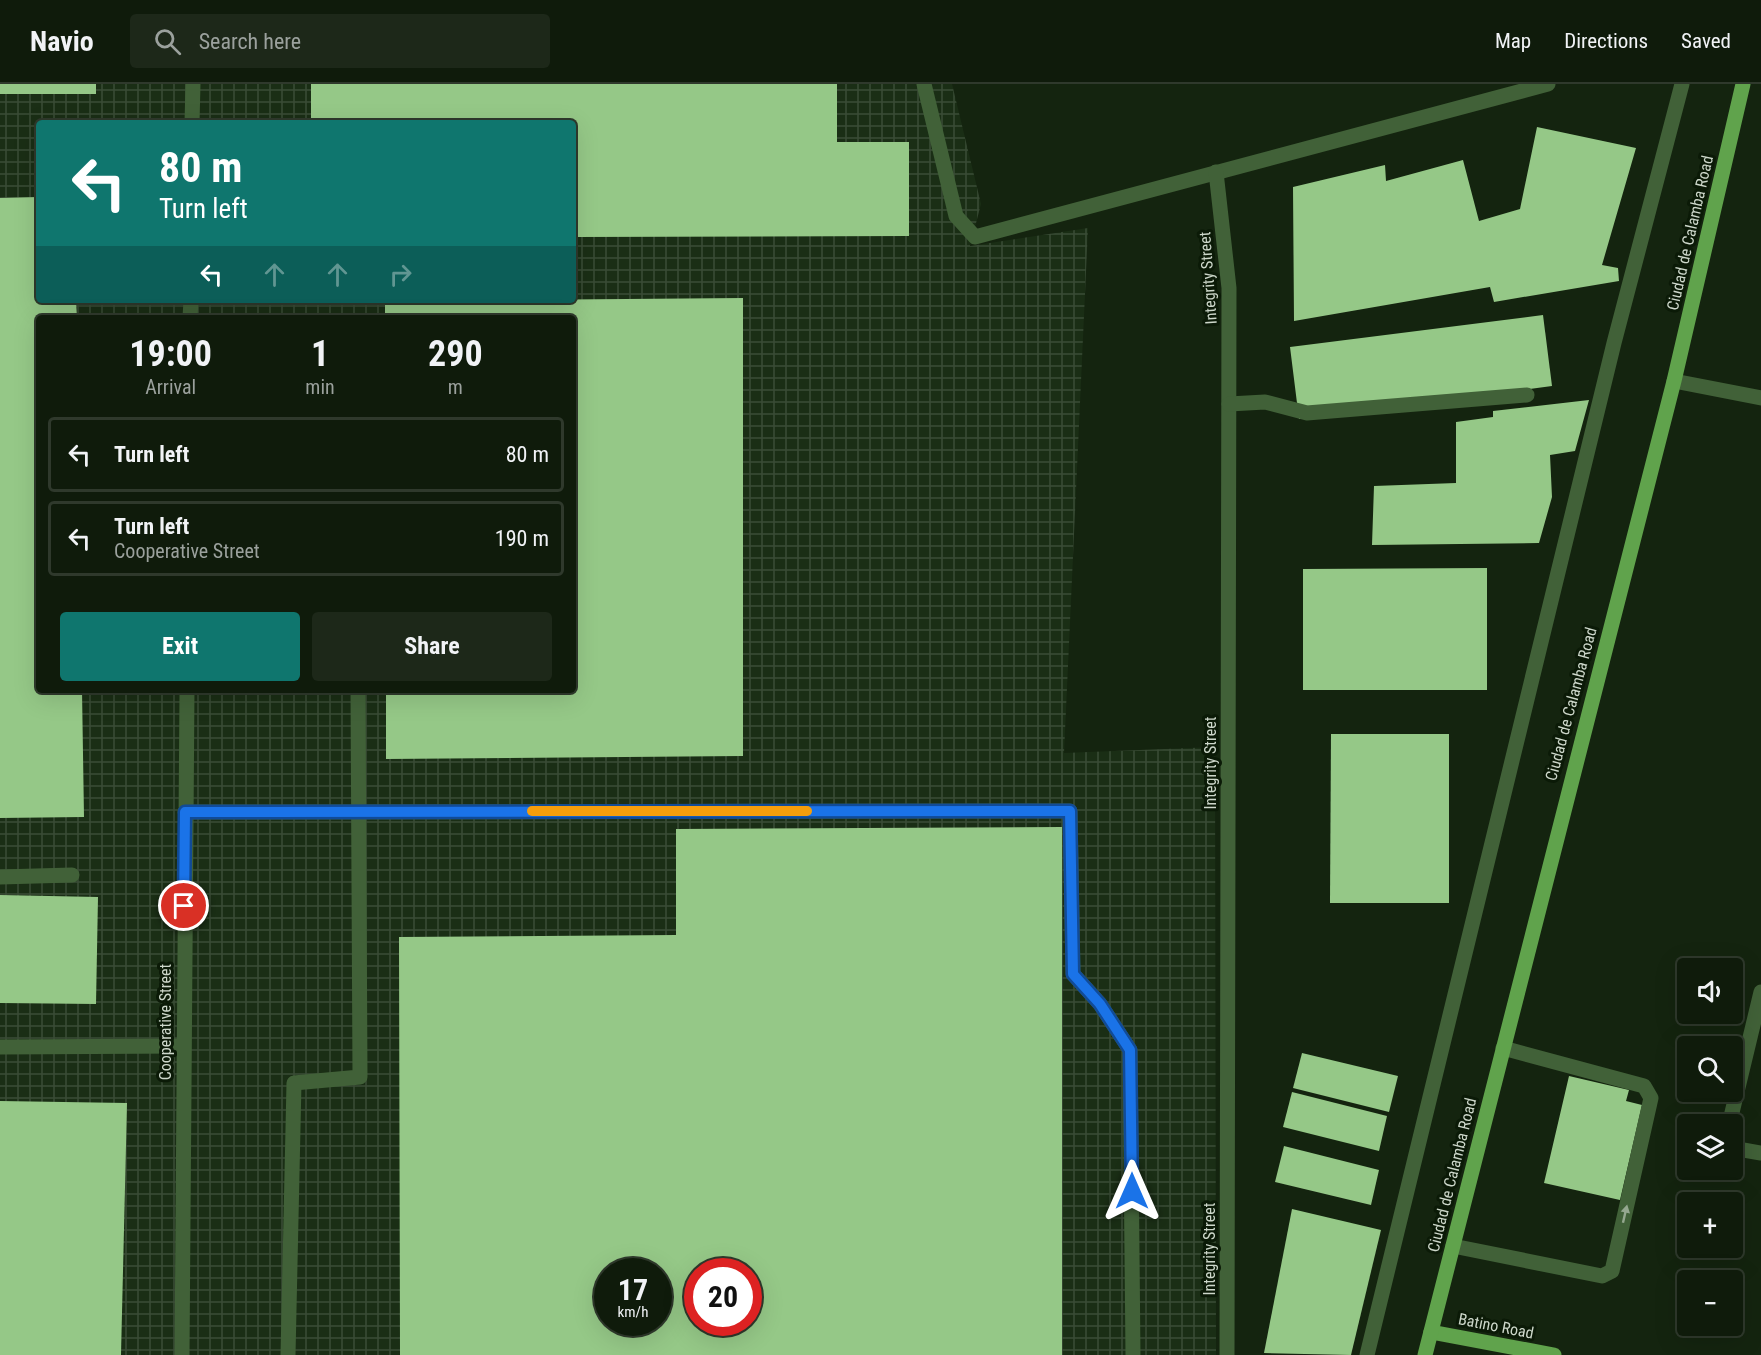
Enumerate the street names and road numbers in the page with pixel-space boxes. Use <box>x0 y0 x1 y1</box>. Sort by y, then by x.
street label: Ciudad de Calamba Road <box>1663 154 1717 312</box>
street label: Integrity Street <box>1195 231 1221 325</box>
street label: Ciudad de Calamba Road <box>1541 625 1601 783</box>
street label: Integrity Street <box>1201 716 1220 809</box>
street label: Cooperative Street <box>156 963 175 1080</box>
street label: Ciudad de Calamba Road <box>1424 1096 1480 1254</box>
street label: Integrity Street <box>1200 1202 1219 1295</box>
street label: Batino Road <box>1457 1309 1535 1343</box>

